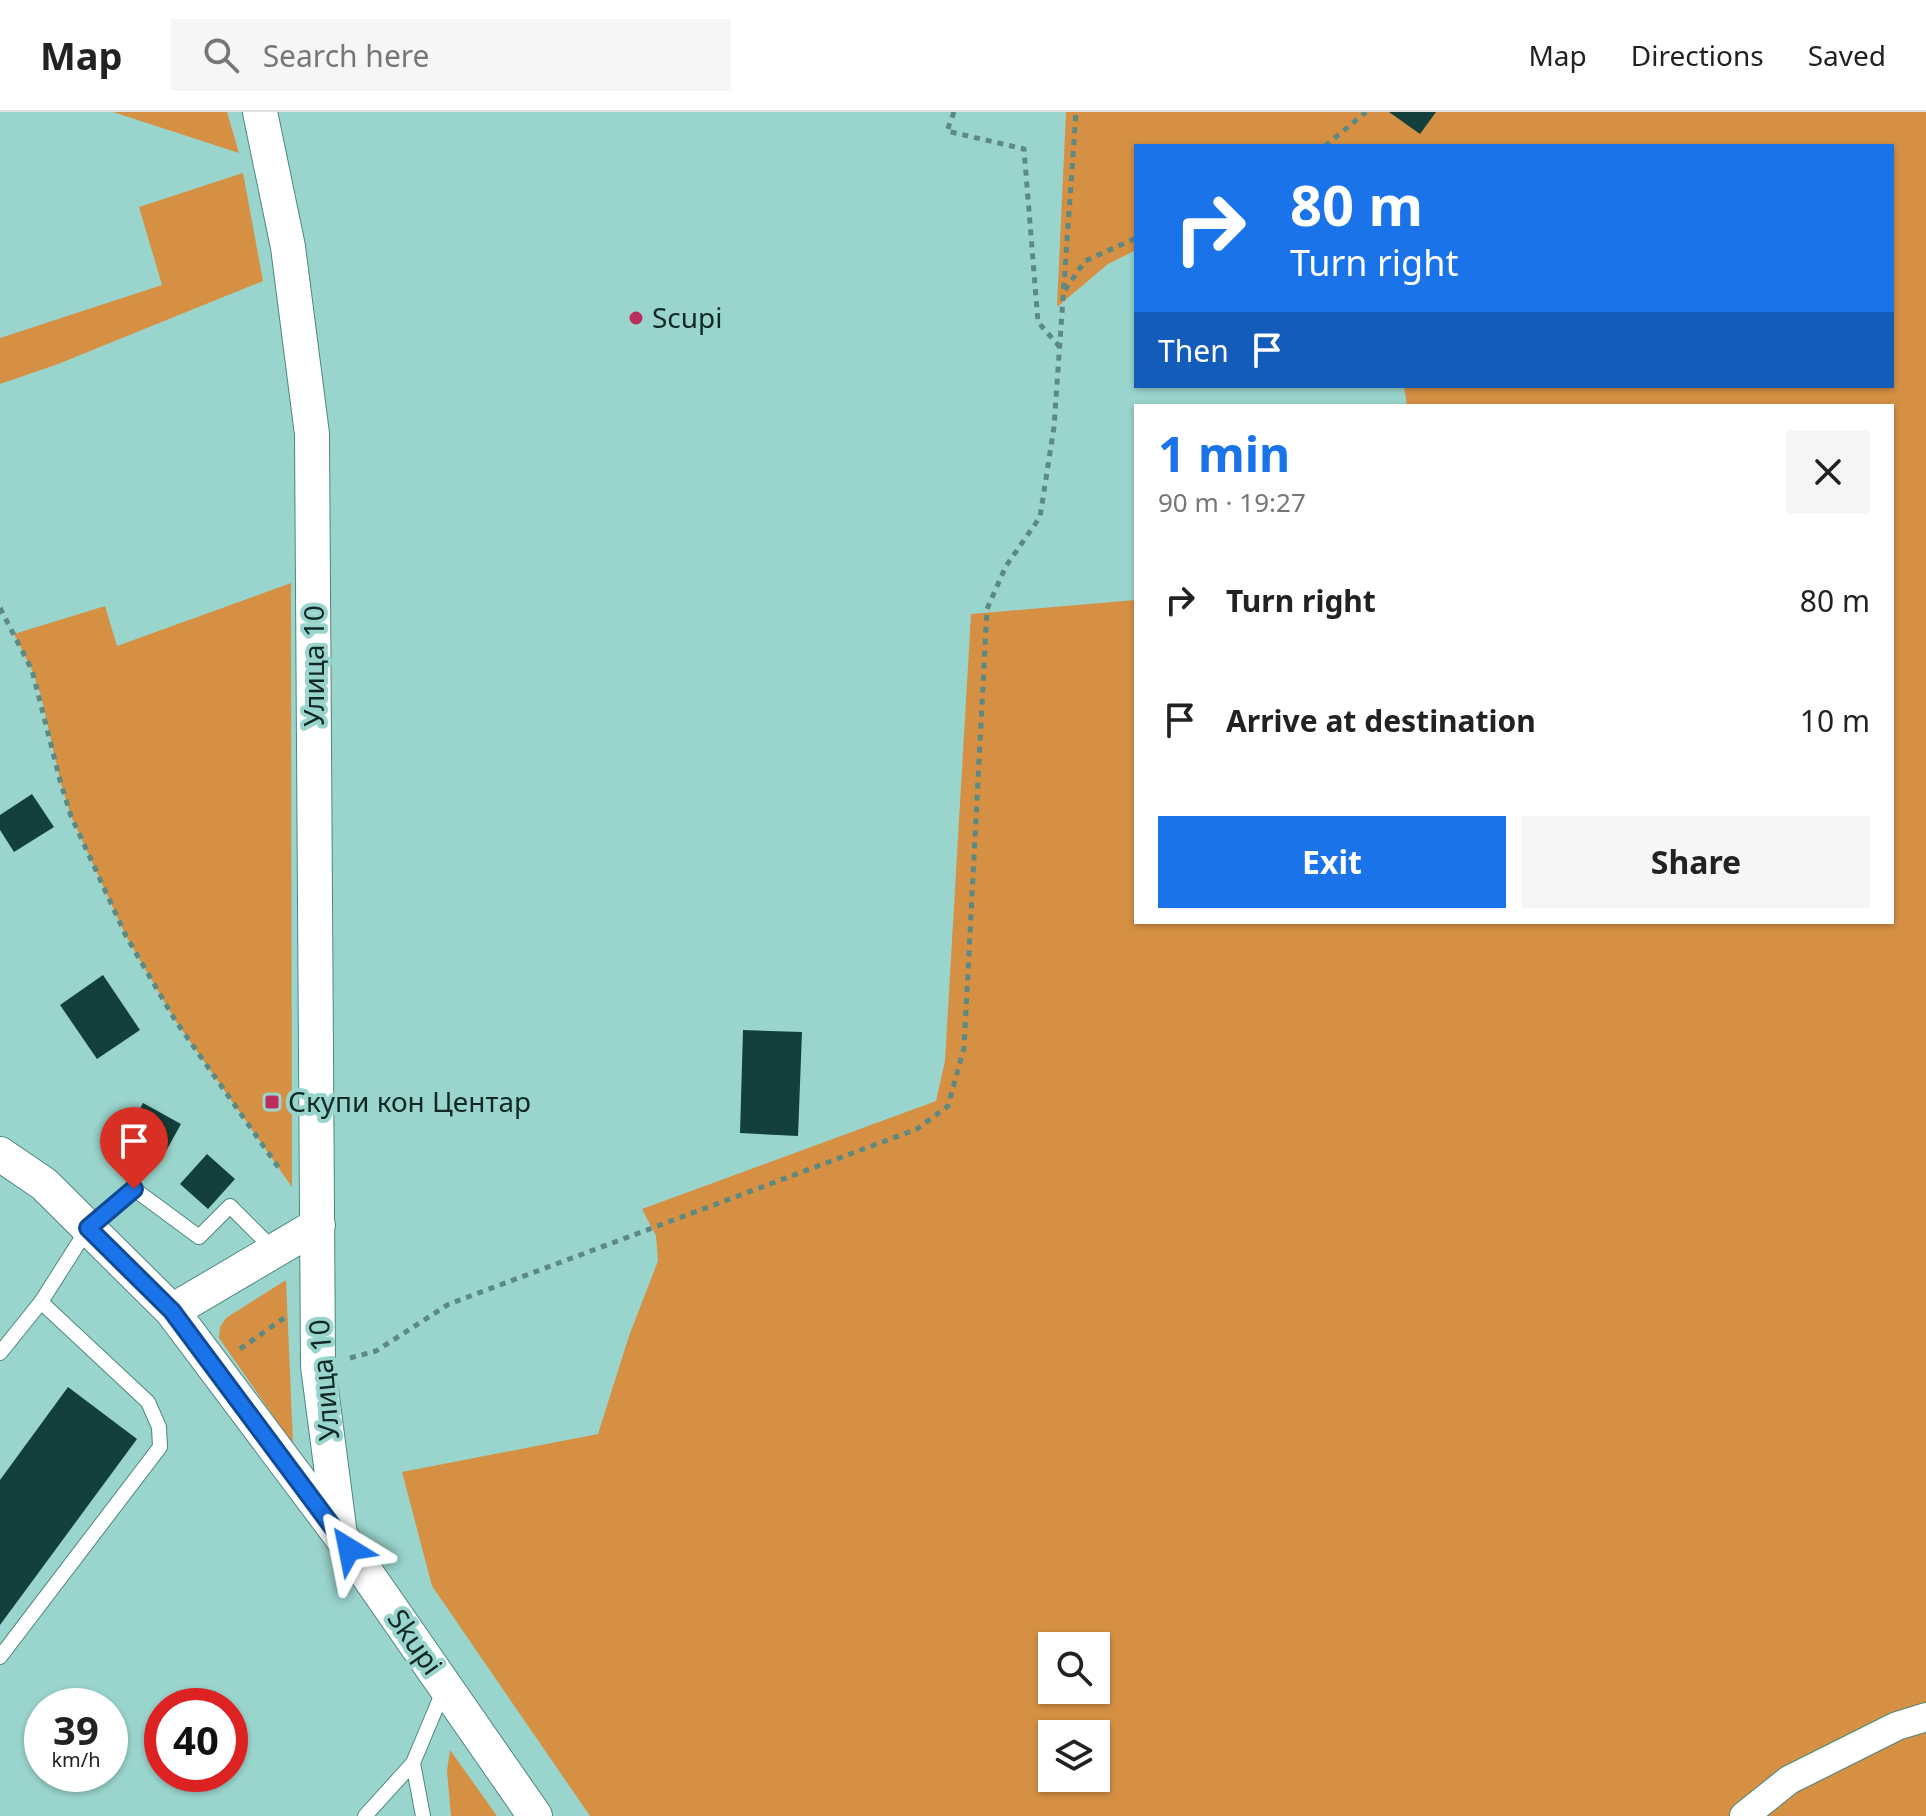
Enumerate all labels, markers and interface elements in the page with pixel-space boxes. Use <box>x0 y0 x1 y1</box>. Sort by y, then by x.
search box <box>171 19 731 91</box>
text: Map <box>40 29 123 81</box>
icon: search <box>199 33 243 77</box>
text: Search here <box>263 35 430 76</box>
text: Map <box>1528 36 1587 74</box>
text: Directions <box>1631 36 1764 74</box>
text: Saved <box>1808 36 1886 74</box>
text: 80 m <box>1290 166 1423 242</box>
icon: right <box>1158 176 1262 280</box>
text: Turn right <box>1290 238 1458 287</box>
place label: Scupi <box>652 298 723 336</box>
marker: Scupi <box>627 309 645 327</box>
icon: arrive <box>1245 328 1289 372</box>
text: Then <box>1158 330 1229 371</box>
text: 1 min <box>1158 421 1290 486</box>
button: close <box>1786 430 1870 514</box>
text: 90 m · 19:27 <box>1158 484 1306 520</box>
icon: right <box>1158 578 1202 622</box>
text: Turn right <box>1226 580 1376 621</box>
text: 80 m <box>1800 580 1870 621</box>
street label: Улица 10 <box>294 605 332 727</box>
icon: arrive <box>1158 698 1202 742</box>
text: Arrive at destination <box>1226 700 1536 741</box>
text: 10 m <box>1800 700 1870 741</box>
button: Exit <box>1158 816 1506 908</box>
button: Share <box>1522 816 1870 908</box>
place label: Скупи кон Центар <box>288 1082 531 1120</box>
marker: Скупи кон Центар <box>263 1093 281 1111</box>
pin <box>100 1107 168 1189</box>
icon: arrive <box>112 1119 156 1163</box>
street label: Улица 10 <box>299 1318 347 1442</box>
position arrow <box>307 1507 391 1591</box>
street label: Skupi <box>380 1601 452 1682</box>
map controls <box>1038 1632 1110 1792</box>
button: search <box>1038 1632 1110 1704</box>
speed limit sign: 40 <box>144 1688 248 1792</box>
text: 39 <box>53 1702 99 1757</box>
button: layers <box>1038 1720 1110 1792</box>
text: km/h <box>51 1746 101 1773</box>

